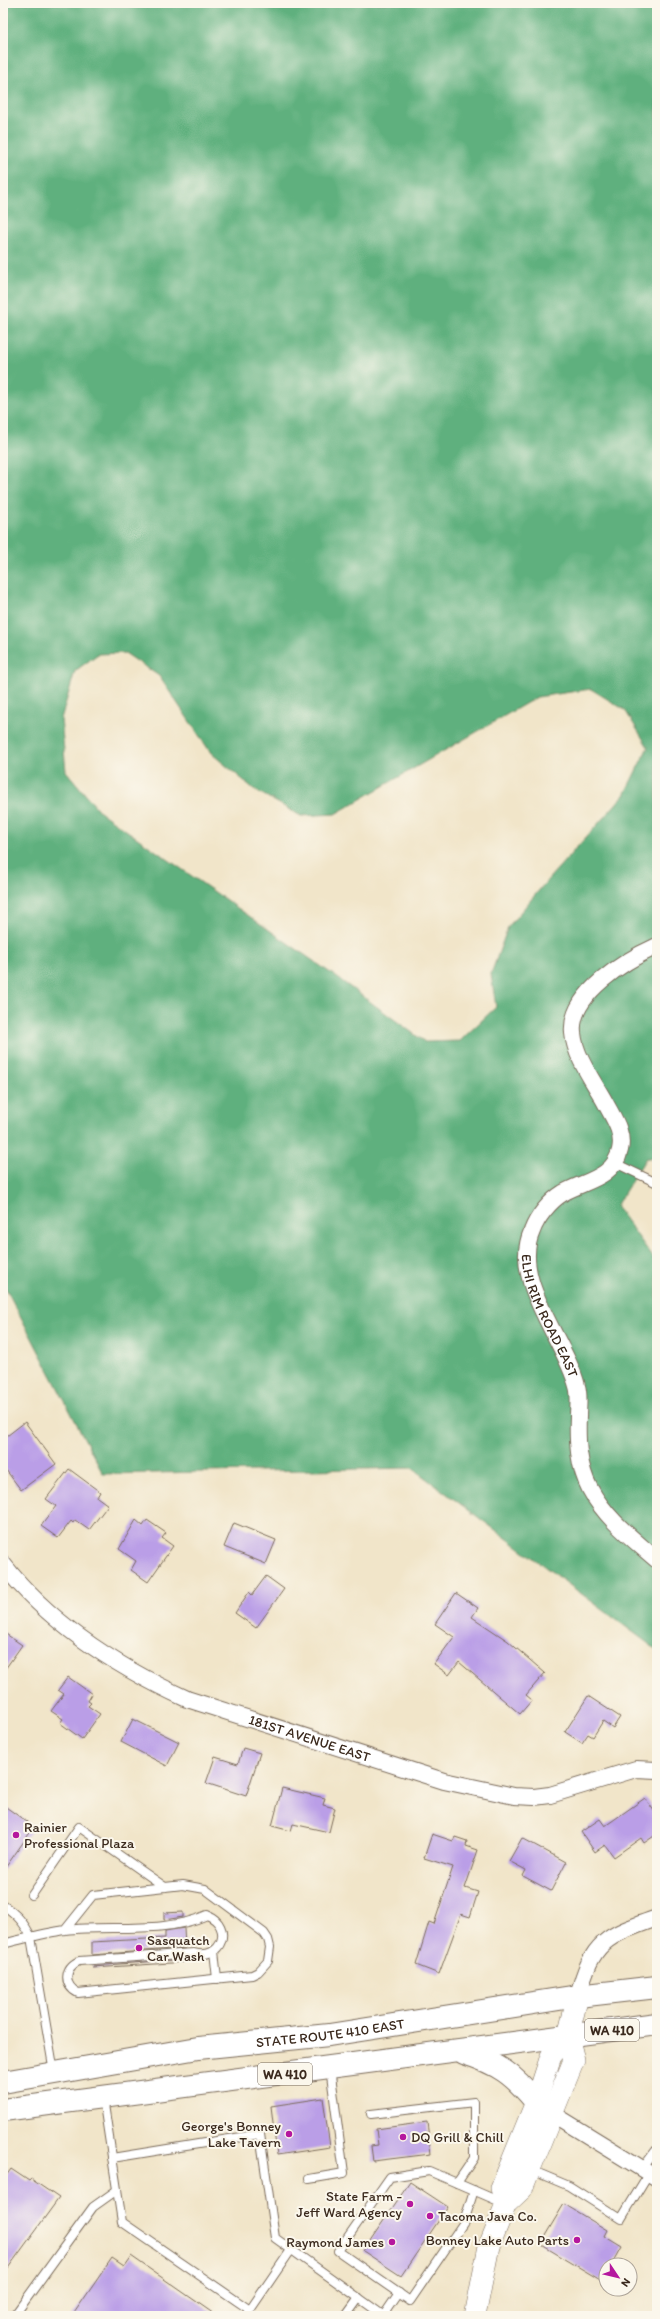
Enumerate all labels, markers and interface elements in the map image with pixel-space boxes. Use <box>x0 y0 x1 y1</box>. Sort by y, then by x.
street label: ELHI RIM ROAD EAST <box>518 1254 582 1380</box>
street label: 181ST AVENUE EAST <box>247 1711 373 1766</box>
place label: Rainier Professional Plaza <box>24 1819 135 1852</box>
marker: Rainier Professional Plaza <box>11 1830 21 1840</box>
place label: Sasquatch Car Wash <box>147 1932 209 1965</box>
marker: Sasquatch Car Wash <box>134 1943 144 1953</box>
street label: STATE ROUTE 410 EAST <box>255 2015 406 2051</box>
road number: WA 410 <box>585 2019 639 2041</box>
road number: WA 410 <box>258 2063 312 2085</box>
place label: George's Bonney Lake Tavern <box>181 2118 281 2151</box>
marker: George's Bonney Lake Tavern <box>284 2129 294 2139</box>
place label: DQ Grill & Chill <box>411 2129 504 2146</box>
marker: DQ Grill & Chill <box>398 2132 408 2142</box>
place label: State Farm - Jeff Ward Agency <box>296 2188 402 2221</box>
marker: State Farm - Jeff Ward Agency <box>405 2199 415 2209</box>
place label: Tacoma Java Co. <box>438 2208 537 2225</box>
marker: Tacoma Java Co. <box>425 2211 435 2221</box>
place label: Bonney Lake Auto Parts <box>426 2232 569 2249</box>
place label: Raymond James <box>286 2234 384 2251</box>
marker: Bonney Lake Auto Parts <box>572 2235 582 2245</box>
marker: Raymond James <box>387 2237 397 2247</box>
north arrow <box>598 2257 638 2297</box>
text: N <box>618 2276 633 2289</box>

